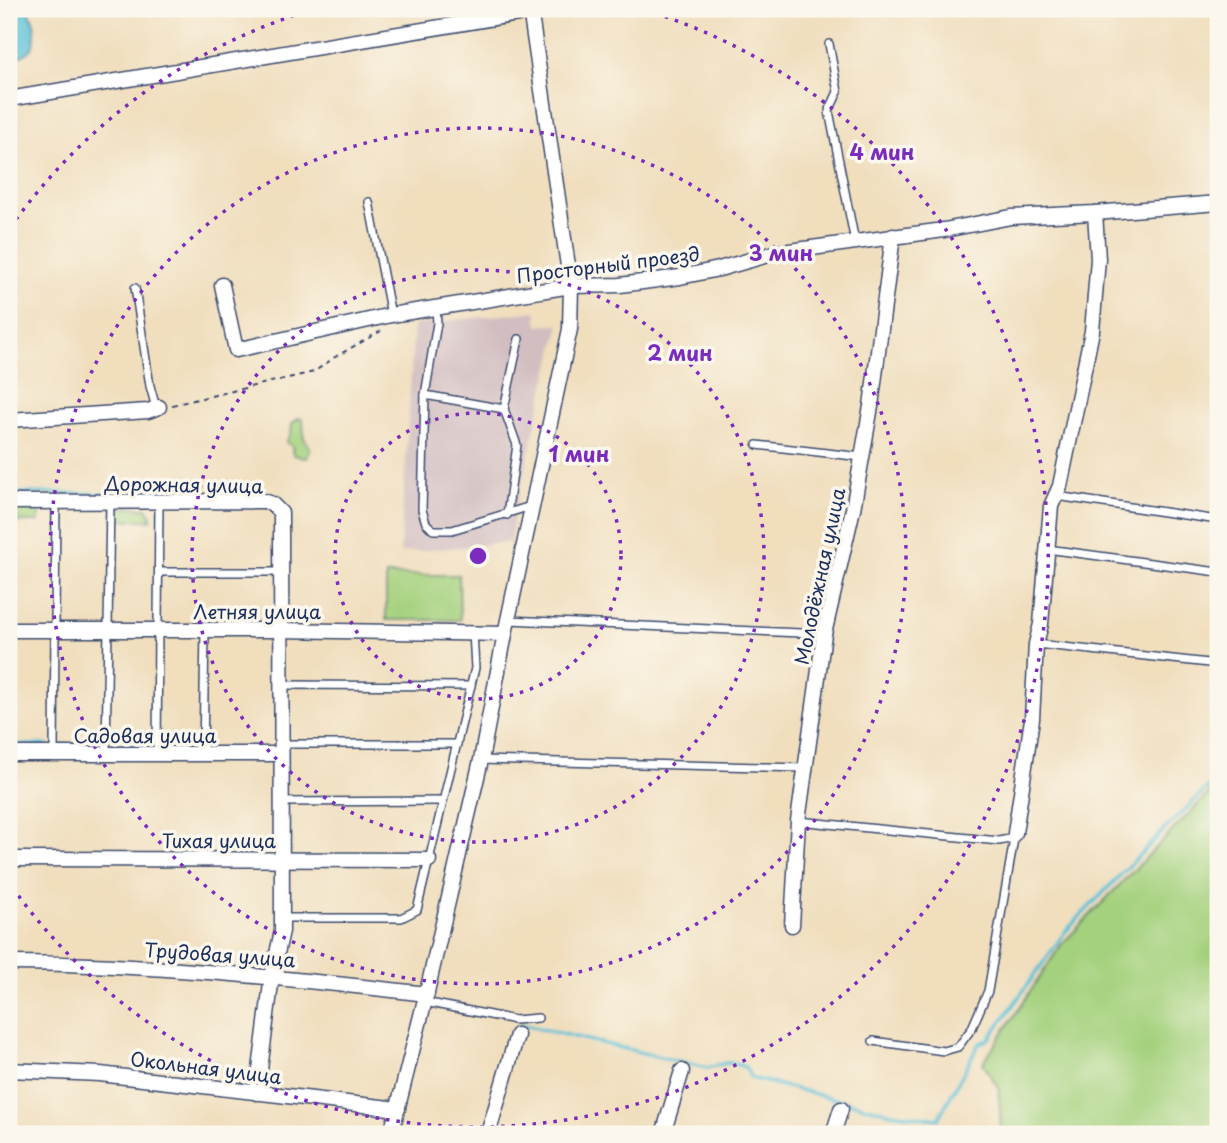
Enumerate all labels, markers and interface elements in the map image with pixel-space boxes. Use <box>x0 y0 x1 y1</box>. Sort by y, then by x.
text: 4 мин <box>849 135 915 167</box>
text: 3 мин <box>749 236 813 268</box>
street label: Просторный проезд <box>515 239 701 289</box>
text: 2 мин <box>647 336 713 368</box>
text: 1 мин <box>549 437 609 469</box>
street label: Дорожная улица <box>104 469 263 499</box>
street label: Молодёжная улица <box>787 485 851 667</box>
centre of rings <box>466 544 490 568</box>
street label: Летняя улица <box>193 597 321 625</box>
street label: Садовая улица <box>74 721 217 749</box>
street label: Тихая улица <box>162 826 276 854</box>
street label: Трудовая улица <box>144 935 296 973</box>
street label: Окольная улица <box>129 1044 283 1090</box>

